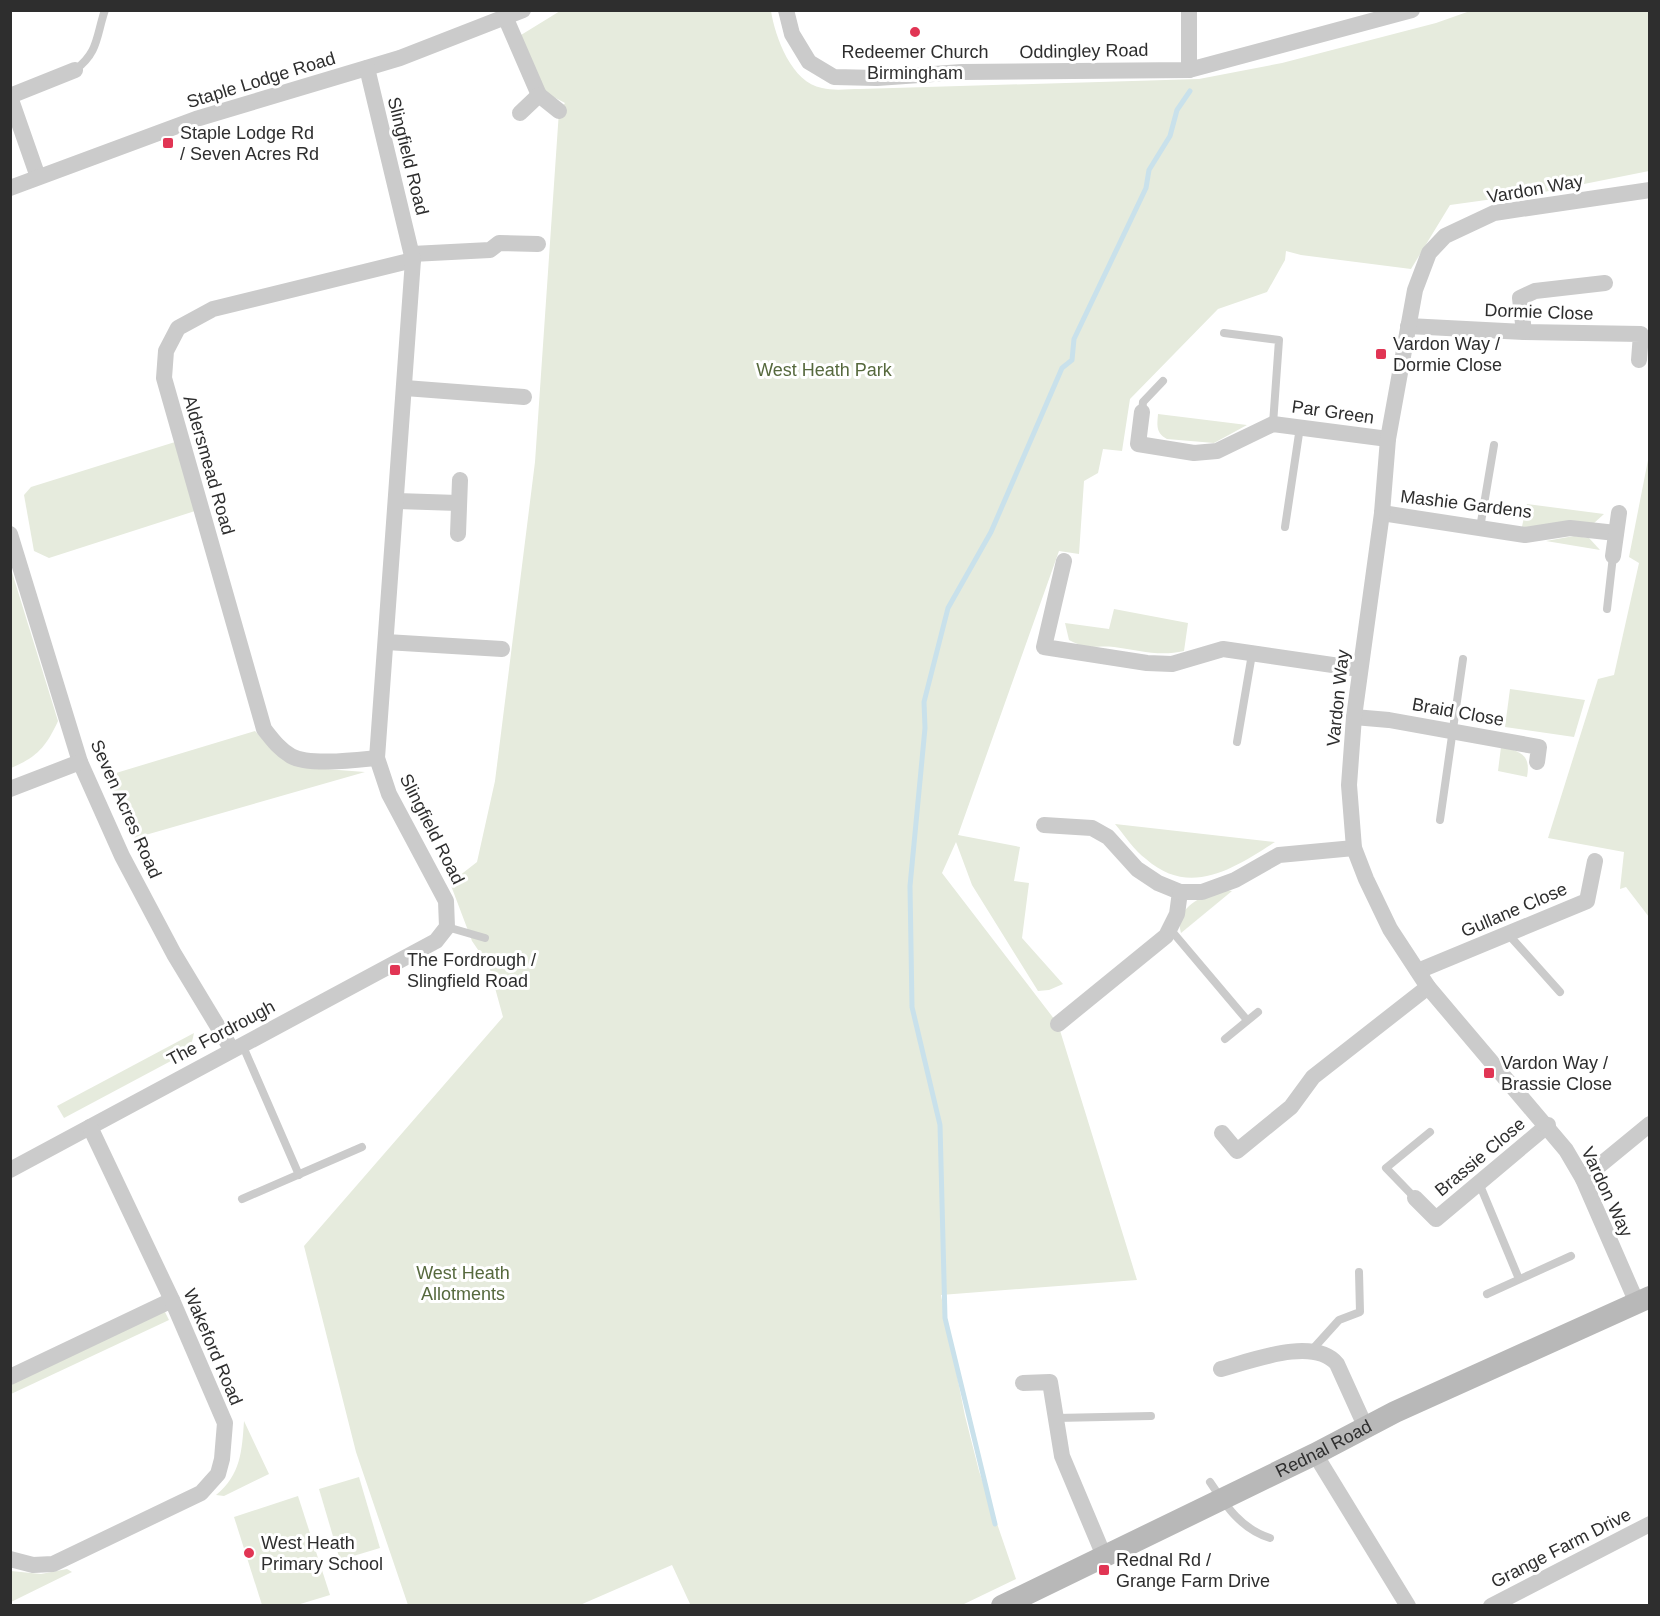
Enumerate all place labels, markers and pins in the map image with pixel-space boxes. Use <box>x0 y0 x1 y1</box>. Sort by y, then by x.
marker: Redeemer Church Birmingham <box>908 25 922 39</box>
place label: Redeemer Church Birmingham <box>841 42 989 83</box>
place label: Staple Lodge Rd / Seven Acres Rd <box>180 123 319 164</box>
marker: Staple Lodge Rd / Seven Acres Rd <box>161 136 175 150</box>
place label: Vardon Way / Dormie Close <box>1393 334 1502 375</box>
marker: Vardon Way / Dormie Close <box>1374 347 1388 361</box>
place label: The Fordrough / Slingfield Road <box>407 950 536 991</box>
marker: The Fordrough / Slingfield Road <box>388 963 402 977</box>
place label: Vardon Way / Brassie Close <box>1501 1053 1612 1094</box>
marker: Vardon Way / Brassie Close <box>1482 1066 1496 1080</box>
place label: West Heath Primary School <box>261 1533 383 1574</box>
marker: West Heath Primary School <box>242 1546 256 1560</box>
place label: Rednal Rd / Grange Farm Drive <box>1116 1550 1270 1591</box>
marker: Rednal Rd / Grange Farm Drive <box>1097 1563 1111 1577</box>

